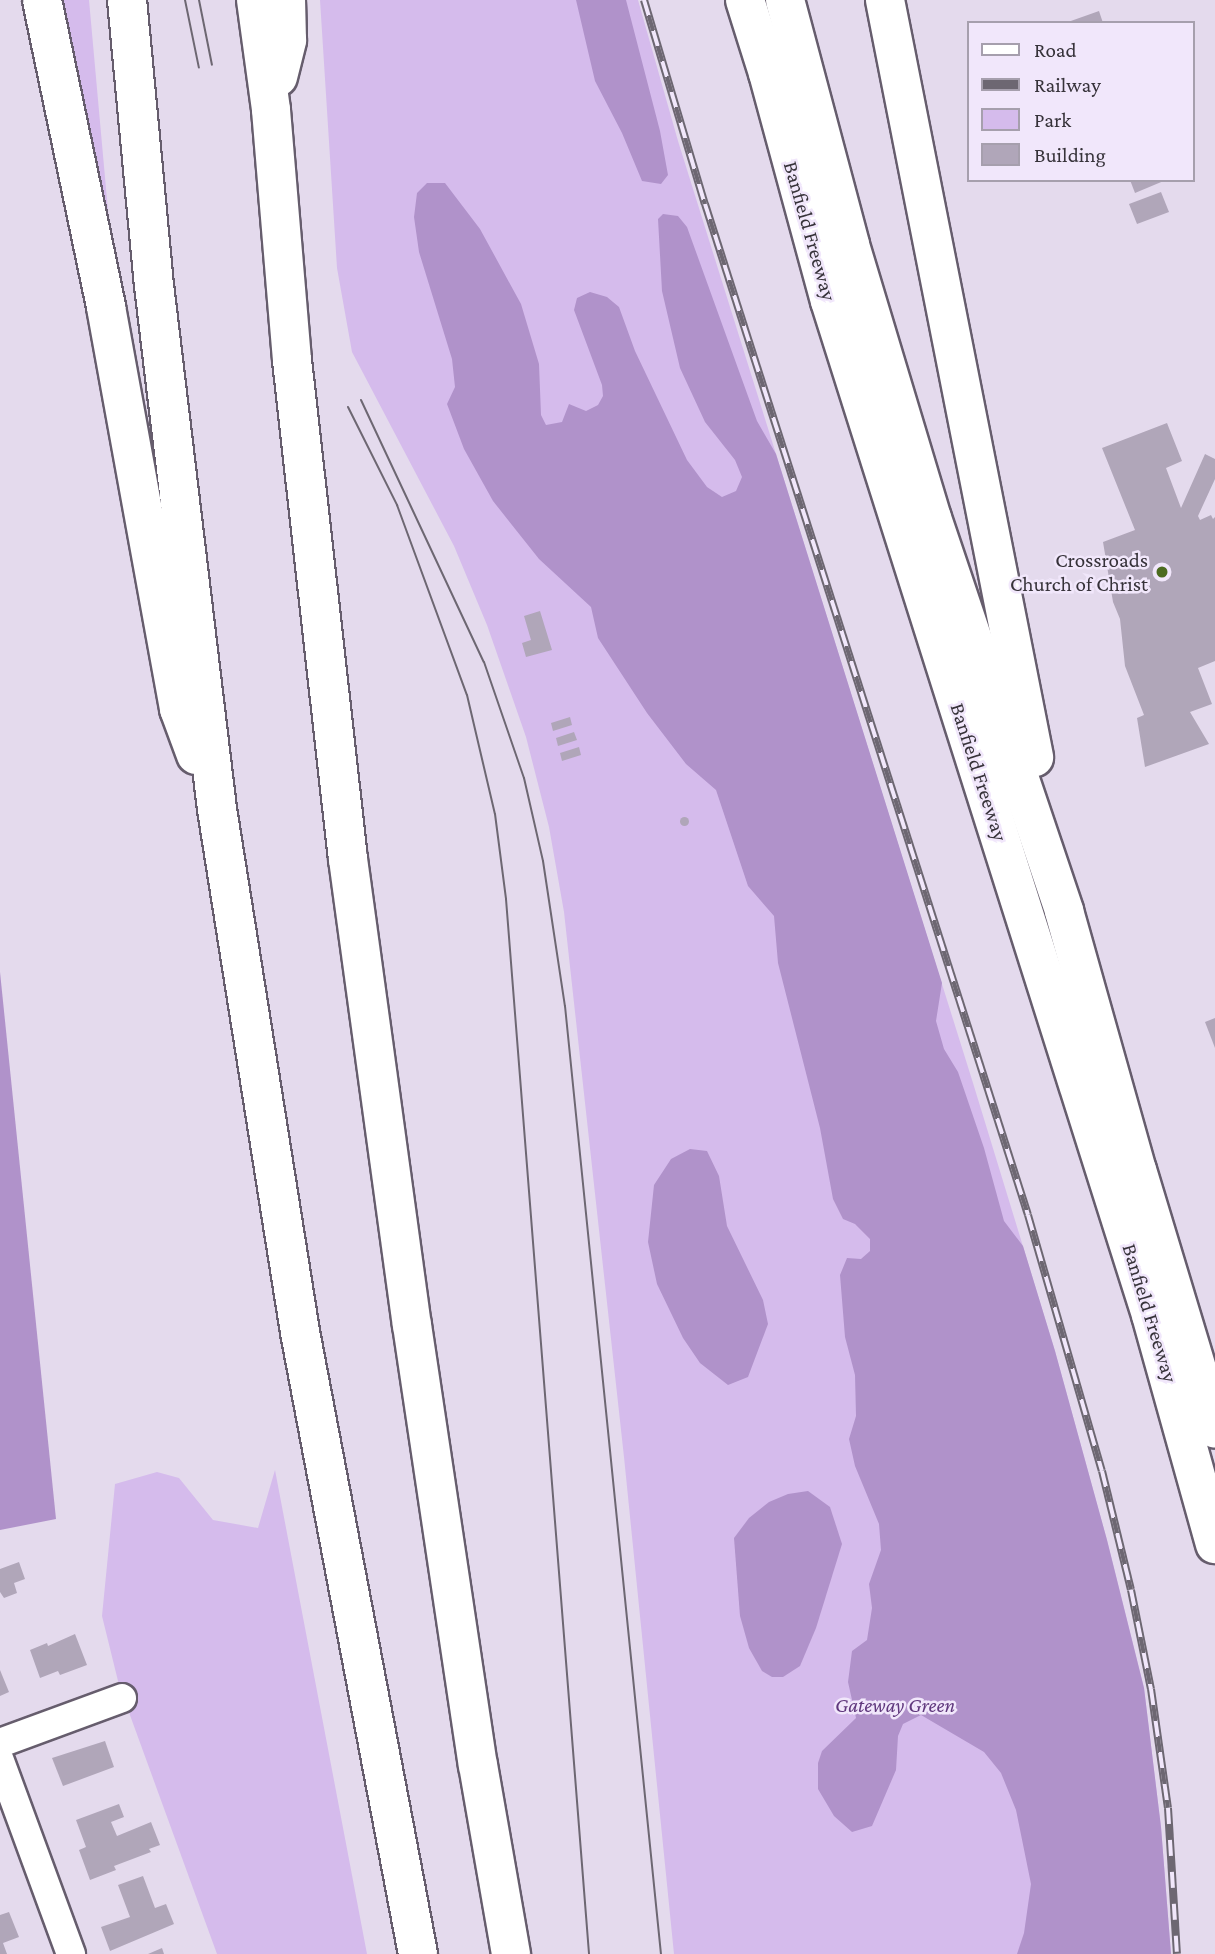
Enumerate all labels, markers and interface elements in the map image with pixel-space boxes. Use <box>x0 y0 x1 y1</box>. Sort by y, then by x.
legend <box>967 21 1194 182</box>
text: Road <box>1034 38 1077 62</box>
text: Railway <box>1034 73 1101 97</box>
text: Park <box>1034 108 1071 132</box>
text: Building <box>1034 143 1106 167</box>
street label: Banfield Freeway <box>778 158 842 304</box>
place label: Crossroads Church of Christ <box>1010 547 1148 597</box>
marker: Crossroads Church of Christ <box>1154 564 1170 580</box>
street label: Banfield Freeway <box>945 700 1013 844</box>
street label: Banfield Freeway <box>1117 1241 1183 1385</box>
park label: Gateway Green <box>835 1692 955 1718</box>

